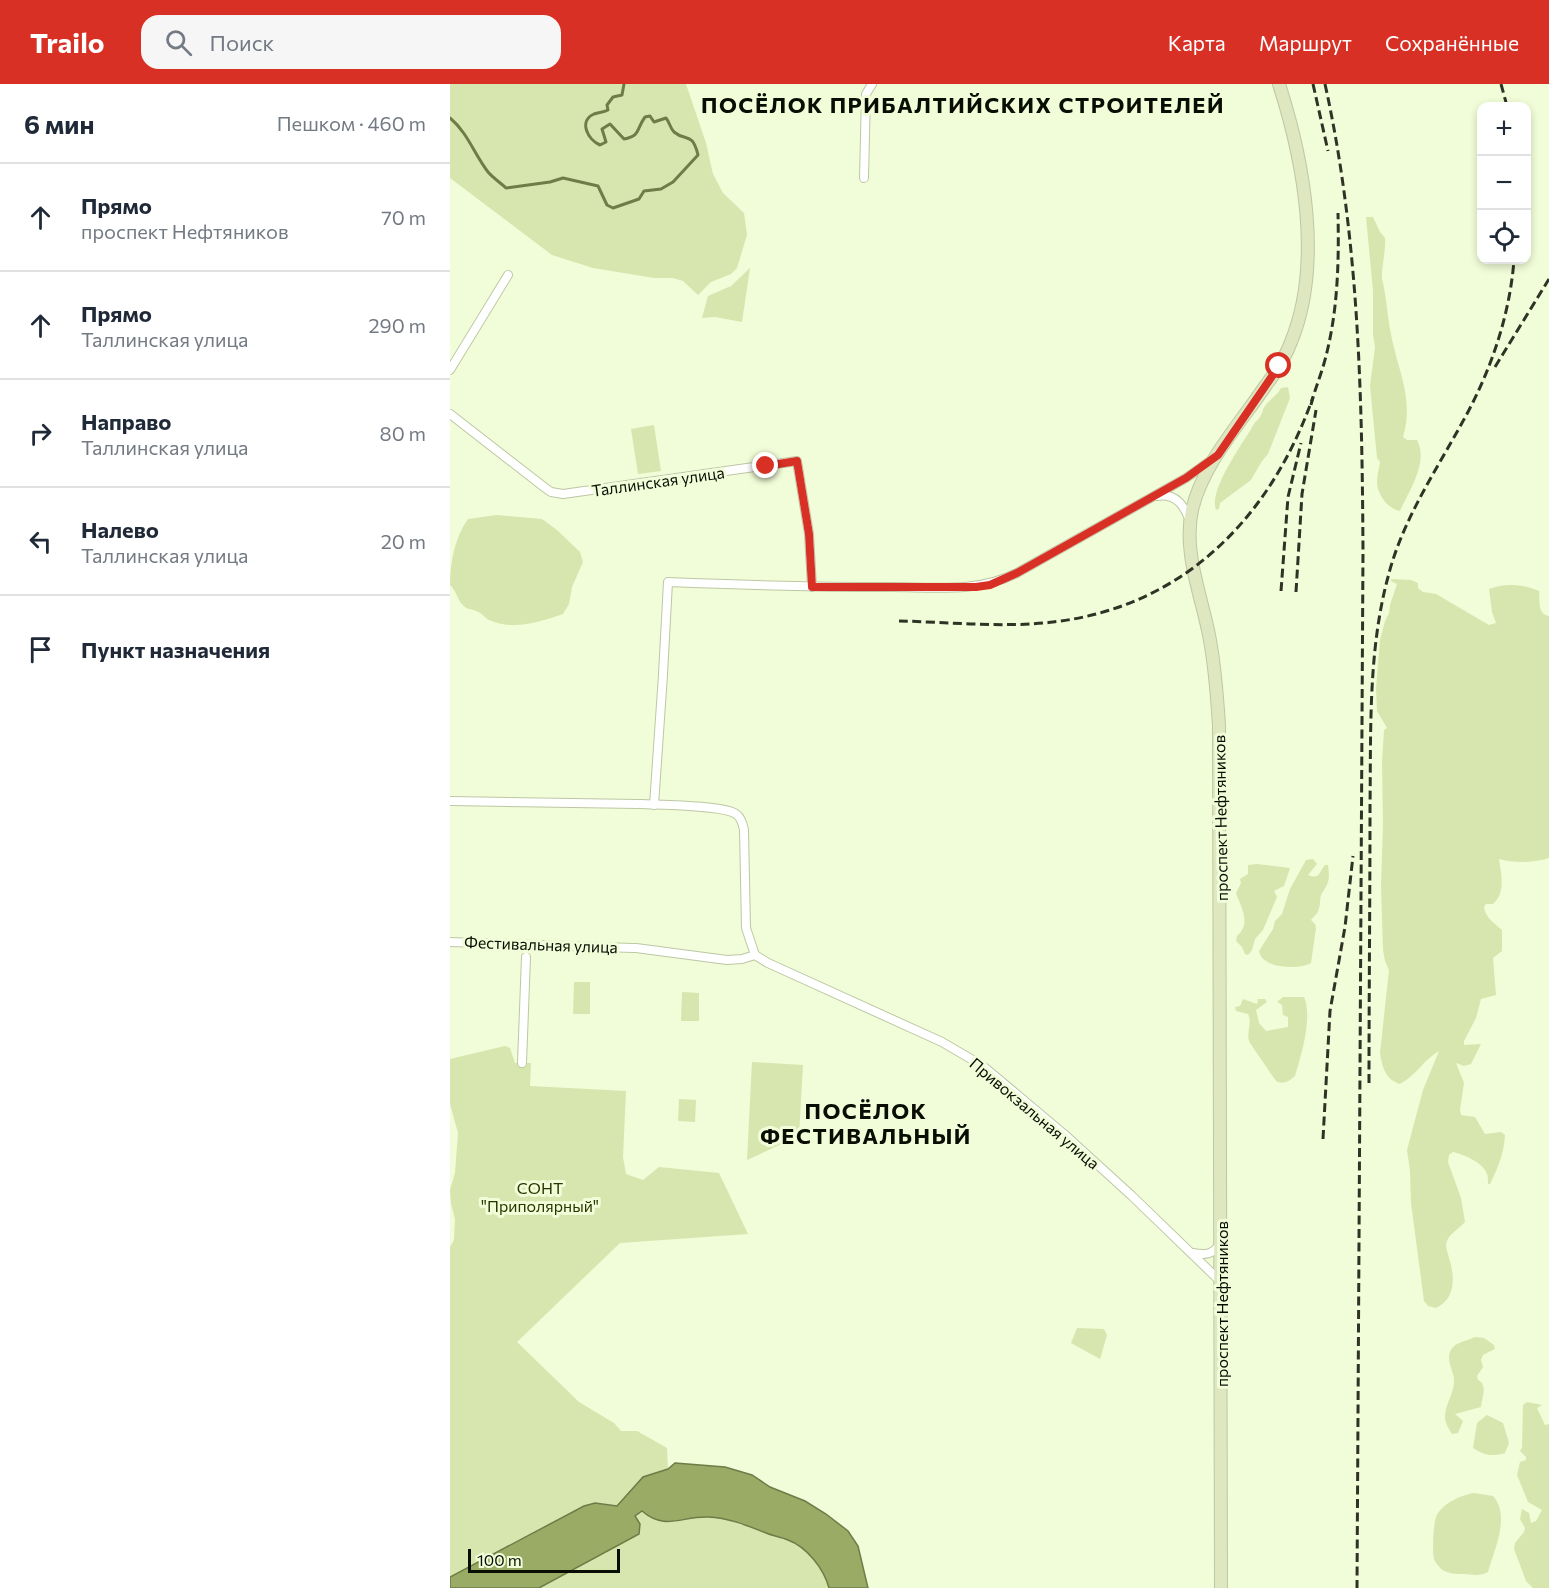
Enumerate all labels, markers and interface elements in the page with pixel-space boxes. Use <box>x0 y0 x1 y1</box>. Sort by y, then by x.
search box <box>141 15 561 69</box>
text: Trailo <box>30 25 105 59</box>
icon: search <box>162 26 195 59</box>
text: Поиск <box>210 29 274 56</box>
text: Карта <box>1168 30 1226 55</box>
text: Маршрут <box>1259 30 1352 55</box>
text: Сохранённые <box>1385 30 1519 55</box>
district label: ПОСЁЛОК ПРИБАЛТИЙСКИХ СТРОИТЕЛЕЙ <box>701 91 1225 118</box>
map controls <box>1477 102 1531 264</box>
button: + <box>1477 102 1531 156</box>
text: 6 мин <box>24 108 94 139</box>
text: Пешком · 460 m <box>277 111 426 135</box>
button: − <box>1477 156 1531 210</box>
text: Прямо <box>81 192 152 219</box>
icon: ahead <box>24 201 57 234</box>
text: 70 m <box>381 205 426 229</box>
button: locate <box>1477 210 1531 264</box>
text: проспект Нефтяников <box>81 219 289 243</box>
text: Прямо <box>81 300 152 327</box>
icon: ahead <box>24 309 57 342</box>
text: 290 m <box>368 313 426 337</box>
text: Таллинская улица <box>81 327 248 351</box>
route start <box>1265 352 1291 378</box>
text: Направо <box>81 408 171 435</box>
icon: right <box>24 417 57 450</box>
text: 80 m <box>380 421 426 445</box>
text: Таллинская улица <box>81 435 248 459</box>
route end <box>752 452 778 478</box>
street label: Таллинская улица <box>590 462 726 500</box>
text: Налево <box>81 516 159 543</box>
icon: left <box>24 525 57 558</box>
text: 20 m <box>381 529 426 553</box>
text: Таллинская улица <box>81 543 248 567</box>
icon: arrive <box>24 633 57 666</box>
text: Пункт назначения <box>81 636 270 663</box>
street label: проспект Нефтяников <box>1209 735 1231 901</box>
street label: Фестивальная улица <box>464 932 618 956</box>
street label: Привокзальная улица <box>966 1053 1104 1173</box>
district label: ПОСЁЛОК ФЕСТИВАЛЬНЫЙ <box>760 1097 972 1149</box>
park label: СОНТ "Приполярный" <box>481 1178 599 1215</box>
street label: проспект Нефтяников <box>1212 1221 1231 1387</box>
scale bar <box>468 1546 620 1574</box>
text: 100 m <box>477 1550 522 1569</box>

